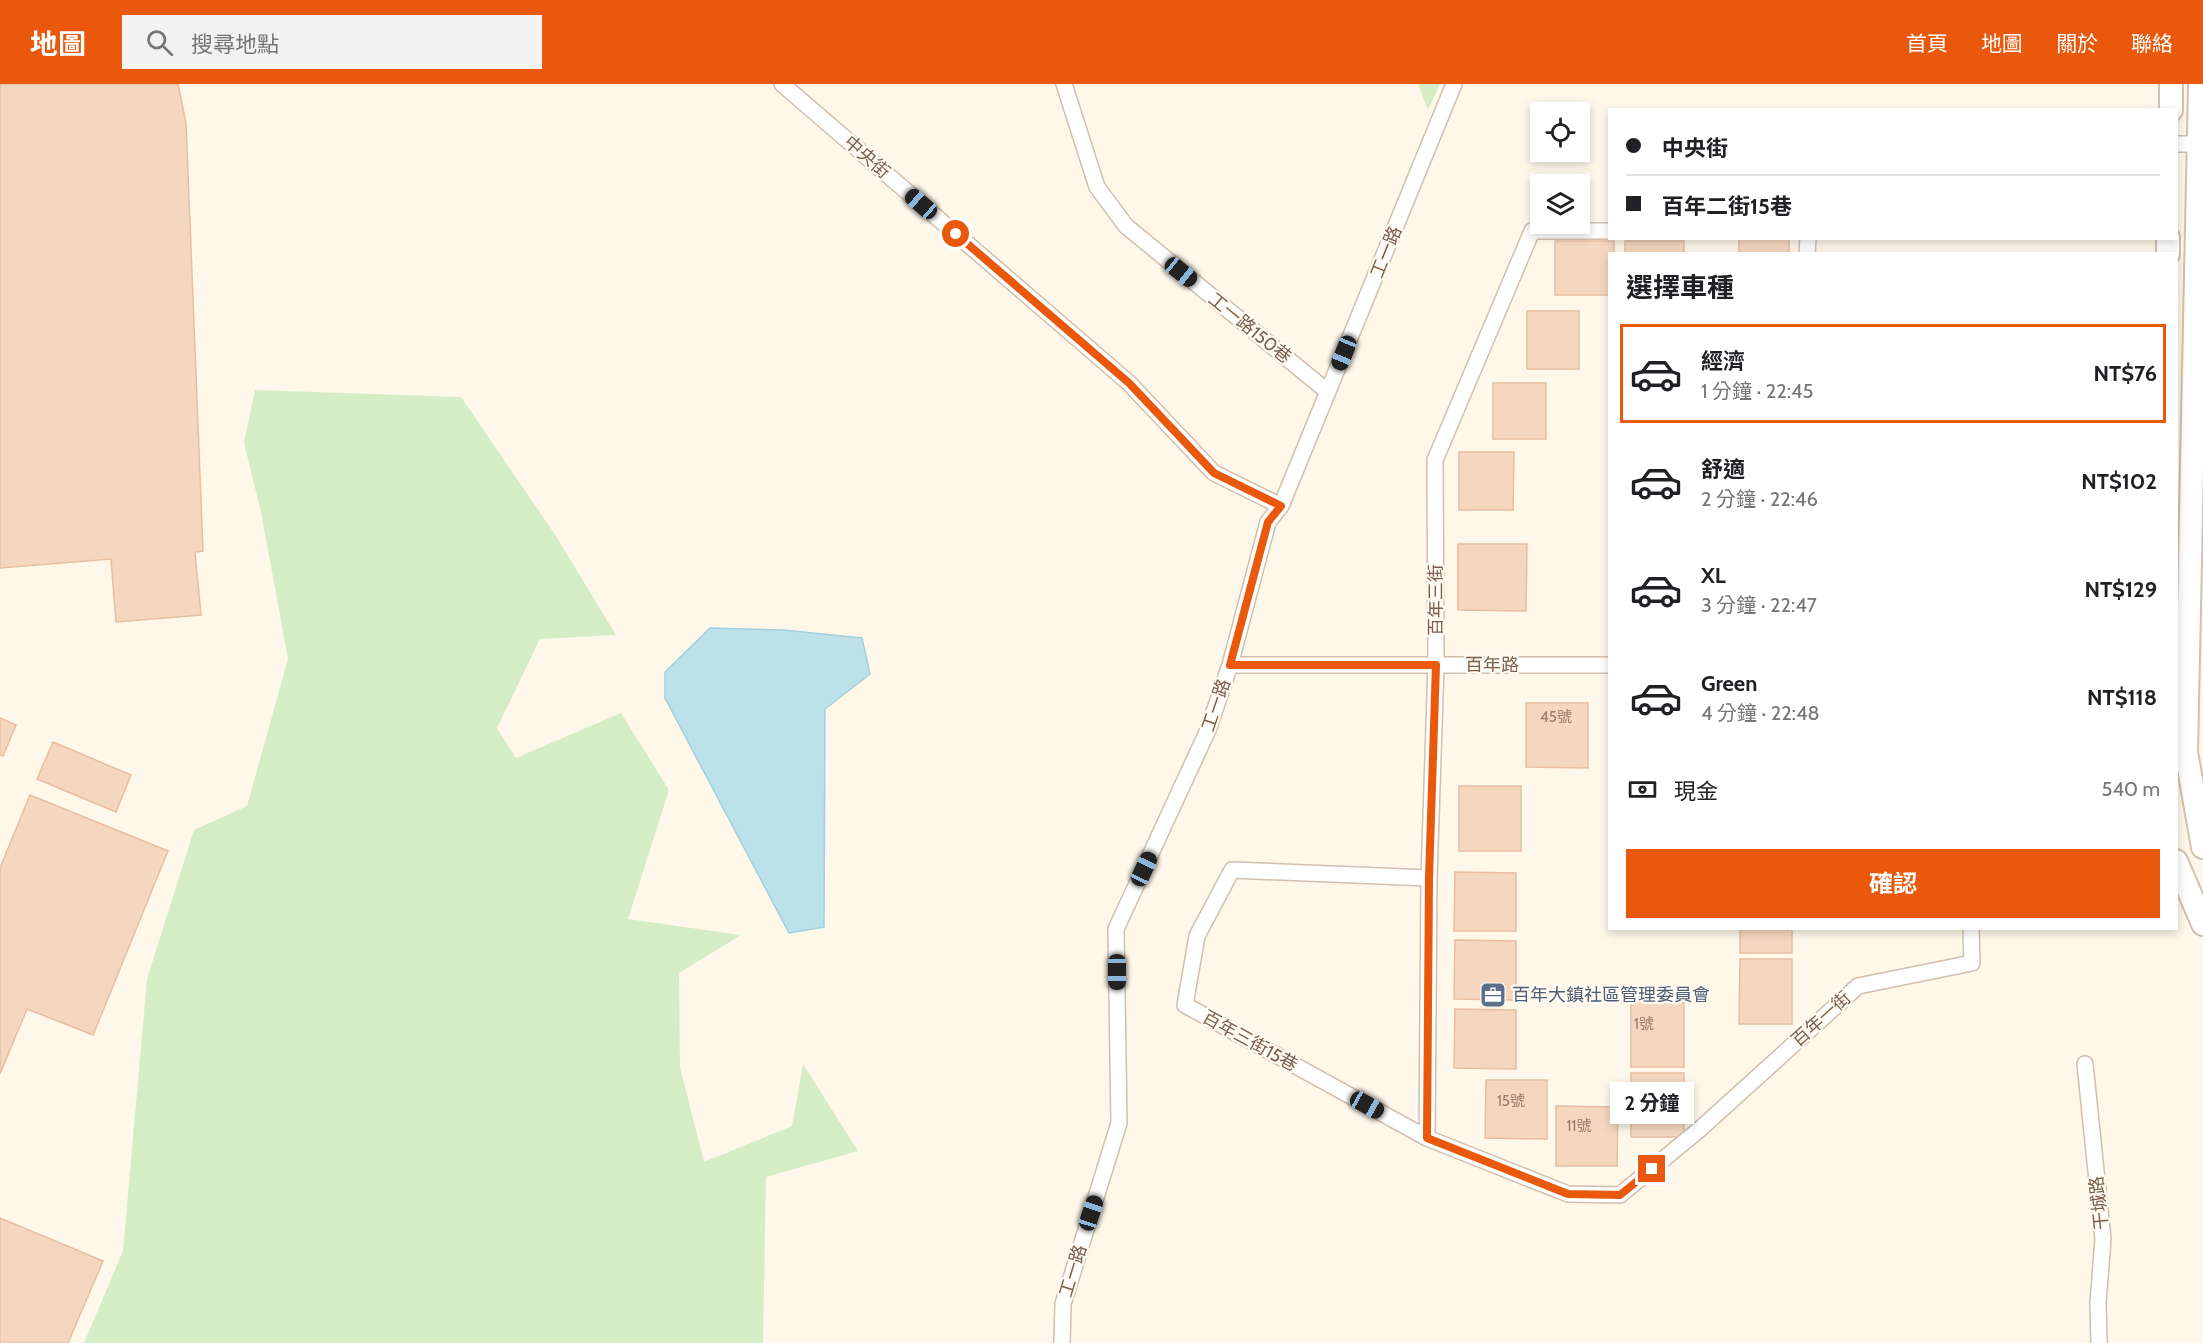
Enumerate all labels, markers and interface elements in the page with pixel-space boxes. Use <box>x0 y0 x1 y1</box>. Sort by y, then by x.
search box <box>122 15 542 69</box>
icon: search <box>143 26 176 59</box>
text: 地圖 <box>30 27 86 61</box>
text: 搜尋地點 <box>191 31 279 58</box>
text: 首頁 <box>1906 31 1948 56</box>
text: 地圖 <box>1981 31 2023 56</box>
text: 關於 <box>2056 31 2098 56</box>
text: 聯絡 <box>2131 31 2173 56</box>
map controls <box>1530 102 1590 234</box>
button: locate <box>1530 102 1590 162</box>
street label: 中央街 <box>839 131 895 183</box>
text: 中央街 <box>1662 135 1728 162</box>
button: layers <box>1530 174 1590 234</box>
car <box>902 185 940 223</box>
text: 百年二街15巷 <box>1662 193 1792 220</box>
route start <box>942 220 969 247</box>
street label: 工一路 <box>1366 223 1406 281</box>
car <box>1161 254 1201 290</box>
text: 選擇車種 <box>1626 271 1734 304</box>
street label: 工一路150巷 <box>1204 288 1296 368</box>
car <box>1329 333 1359 373</box>
icon: car <box>1629 347 1683 401</box>
text: 經濟 <box>1701 348 1745 375</box>
text: NT$76 <box>2093 360 2157 387</box>
text: 1 分鐘 · 22:45 <box>1701 379 1813 403</box>
icon: car <box>1629 455 1683 509</box>
text: 舒適 <box>1701 456 1745 483</box>
text: NT$102 <box>2081 468 2157 495</box>
text: 2 分鐘 · 22:46 <box>1701 487 1818 511</box>
text: XL <box>1701 562 1726 589</box>
icon: car <box>1629 563 1683 617</box>
street label: 百年三街 <box>1425 564 1447 636</box>
text: NT$129 <box>2084 576 2157 603</box>
text: 3 分鐘 · 22:47 <box>1701 593 1817 617</box>
street label: 百年路 <box>1465 654 1519 676</box>
text: Green <box>1701 670 1757 697</box>
icon: car <box>1629 671 1683 725</box>
street label: 工一路 <box>1197 676 1235 734</box>
text: NT$118 <box>2087 684 2157 711</box>
text: 4 分鐘 · 22:48 <box>1701 701 1820 725</box>
house number: 45號 <box>1540 708 1572 726</box>
icon: cash <box>1626 773 1659 806</box>
text: 540 m <box>2102 777 2160 801</box>
text: 現金 <box>1674 778 1718 805</box>
car <box>1128 849 1160 889</box>
button: 確認 <box>1626 849 2160 918</box>
car <box>1108 954 1126 990</box>
office icon: 百年大鎮社區管理委員會 <box>1478 980 1508 1010</box>
place label: 百年大鎮社區管理委員會 <box>1512 984 1710 1006</box>
street label: 百年一街 <box>1787 987 1855 1051</box>
street label: 百年三街15巷 <box>1198 1006 1302 1076</box>
house number: 1號 <box>1634 1015 1654 1033</box>
callout: 2 分鐘 <box>1610 1082 1694 1124</box>
car <box>1347 1088 1387 1122</box>
text: 2 分鐘 <box>1624 1091 1680 1115</box>
house number: 15號 <box>1497 1092 1525 1110</box>
house number: 11號 <box>1567 1117 1591 1135</box>
route end <box>1638 1155 1665 1182</box>
street label: 干城路 <box>2085 1175 2113 1231</box>
car <box>1077 1193 1105 1233</box>
street label: 工一路 <box>1055 1242 1091 1300</box>

